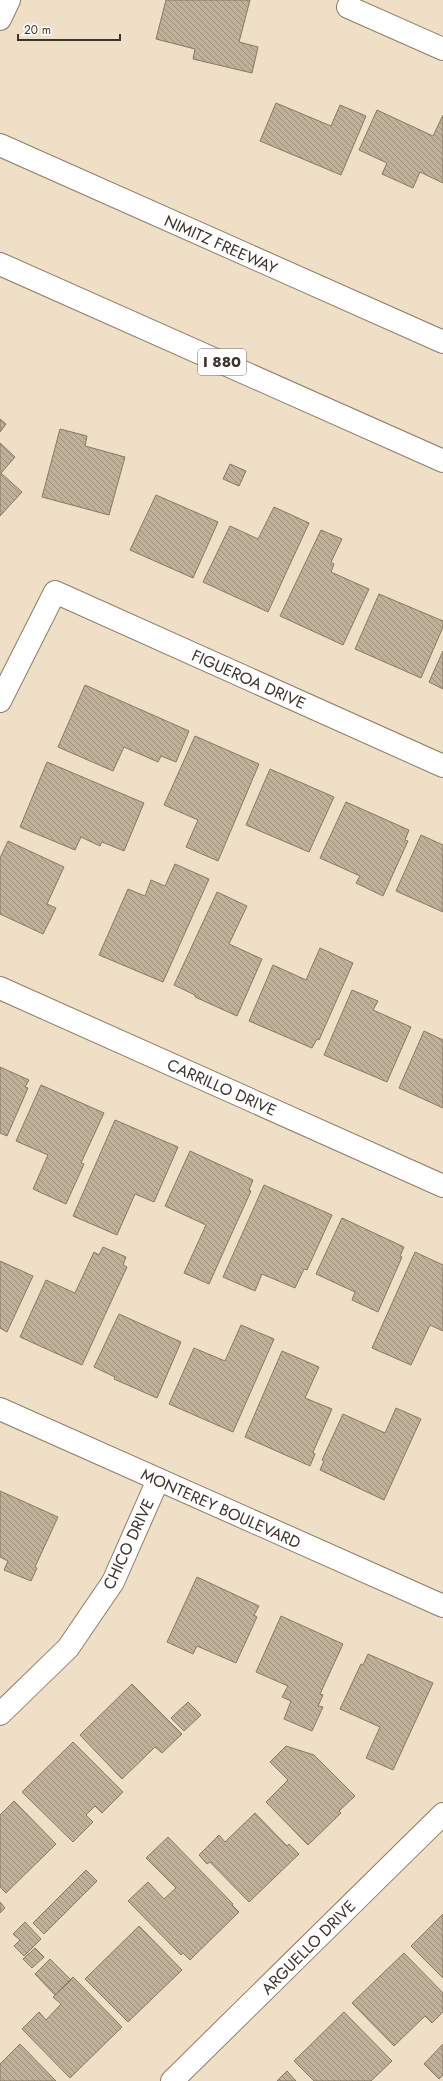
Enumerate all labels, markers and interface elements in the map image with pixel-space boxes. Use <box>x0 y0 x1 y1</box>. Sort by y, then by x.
scale bar <box>18 16 120 42</box>
text: 20 m <box>24 21 51 39</box>
street label: NIMITZ FREEWAY <box>160 209 281 280</box>
road number: I 880 <box>198 349 246 375</box>
street label: FIGUEROA DRIVE <box>188 644 310 715</box>
street label: CARRILLO DRIVE <box>163 1053 280 1122</box>
street label: MONTEREY BOULEVARD <box>137 1463 304 1554</box>
street label: CHICO DRIVE <box>97 1495 160 1593</box>
street label: ARGUELLO DRIVE <box>256 1895 361 2000</box>

